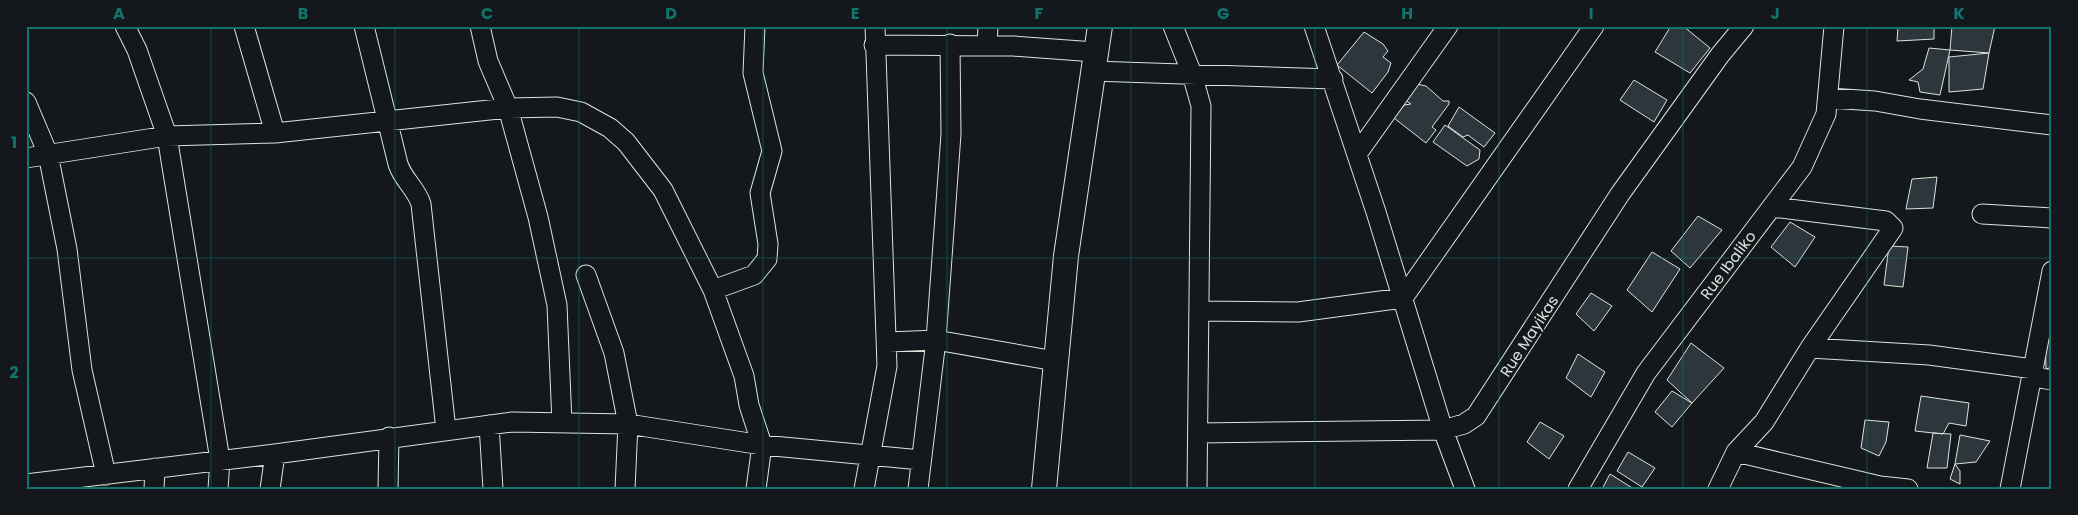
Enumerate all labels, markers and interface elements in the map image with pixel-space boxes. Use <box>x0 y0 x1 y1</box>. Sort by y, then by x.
text: A <box>113 2 125 25</box>
text: B <box>298 2 308 25</box>
text: C <box>481 2 493 25</box>
text: D <box>665 2 677 25</box>
text: E <box>851 2 859 25</box>
text: F <box>1035 2 1044 25</box>
text: G <box>1217 2 1229 25</box>
text: H <box>1401 2 1413 25</box>
text: I <box>1589 2 1593 25</box>
text: J <box>1770 2 1780 25</box>
text: K <box>1953 2 1965 25</box>
text: 1 <box>11 131 17 154</box>
street label: Rue Ibaliko <box>1695 226 1761 304</box>
street label: Rue Mayikas <box>1495 291 1563 381</box>
text: 2 <box>9 361 19 384</box>

